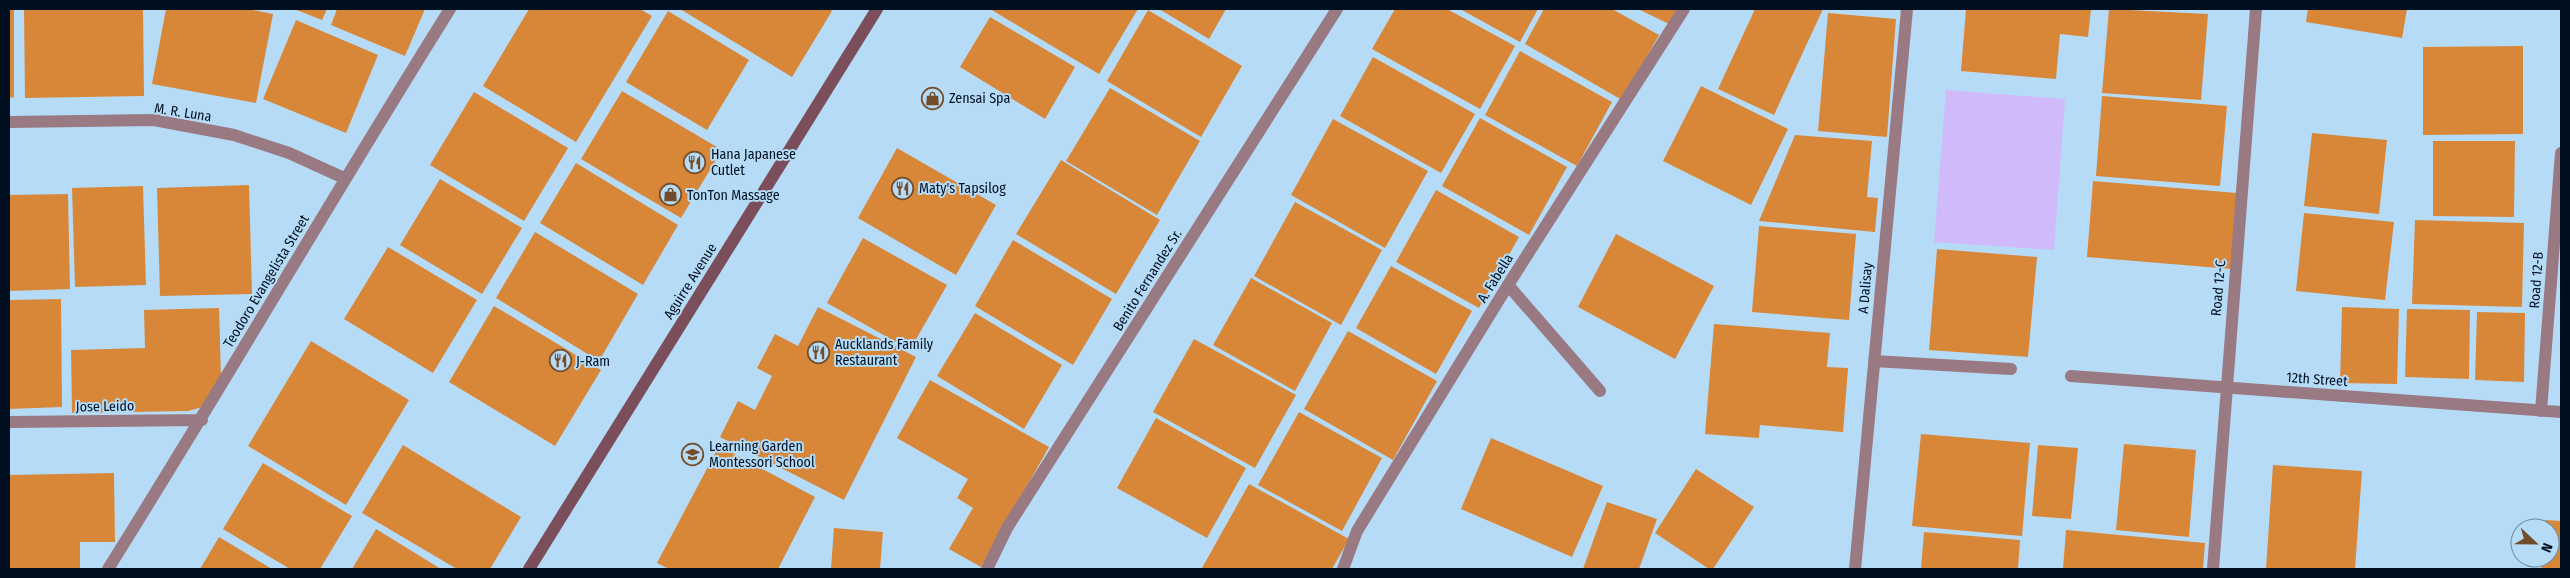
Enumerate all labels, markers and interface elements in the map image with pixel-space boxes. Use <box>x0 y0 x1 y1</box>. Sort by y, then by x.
shop icon: Zensai Spa <box>921 86 945 110</box>
place label: Zensai Spa <box>949 90 1010 107</box>
street label: M. R. Luna <box>153 100 213 125</box>
place label: Hana Japanese Cutlet <box>711 146 796 179</box>
restaurant icon: Hana Japanese Cutlet <box>683 150 707 174</box>
restaurant icon: Maty's Tapsilog <box>891 176 915 200</box>
place label: Maty's Tapsilog <box>919 180 1006 197</box>
shop icon: TonTon Massage <box>659 183 683 207</box>
place label: TonTon Massage <box>687 187 780 204</box>
street label: Teodoro Evangelista Street <box>220 211 313 351</box>
street label: Benito Fernandez Sr. <box>1109 226 1185 334</box>
street label: Aguirre Avenue <box>660 240 721 322</box>
street label: A. Fabella <box>1474 251 1517 306</box>
street label: Road 12-B <box>2526 251 2547 309</box>
street label: Road 12-C <box>2208 259 2229 317</box>
street label: A Dalisay <box>1855 261 1876 314</box>
place label: Aucklands Family Restaurant <box>835 336 934 369</box>
restaurant icon: Aucklands Family Restaurant <box>807 340 831 364</box>
restaurant icon: J-Ram <box>548 349 572 373</box>
place label: J-Ram <box>576 353 610 370</box>
street label: 12th Street <box>2286 369 2349 390</box>
street label: Jose Leido <box>76 397 134 416</box>
place label: Learning Garden Montessori School <box>709 438 815 471</box>
school or university icon: Learning Garden Montessori School <box>681 442 705 466</box>
north arrow <box>2510 518 2560 568</box>
text: N <box>2537 541 2556 555</box>

